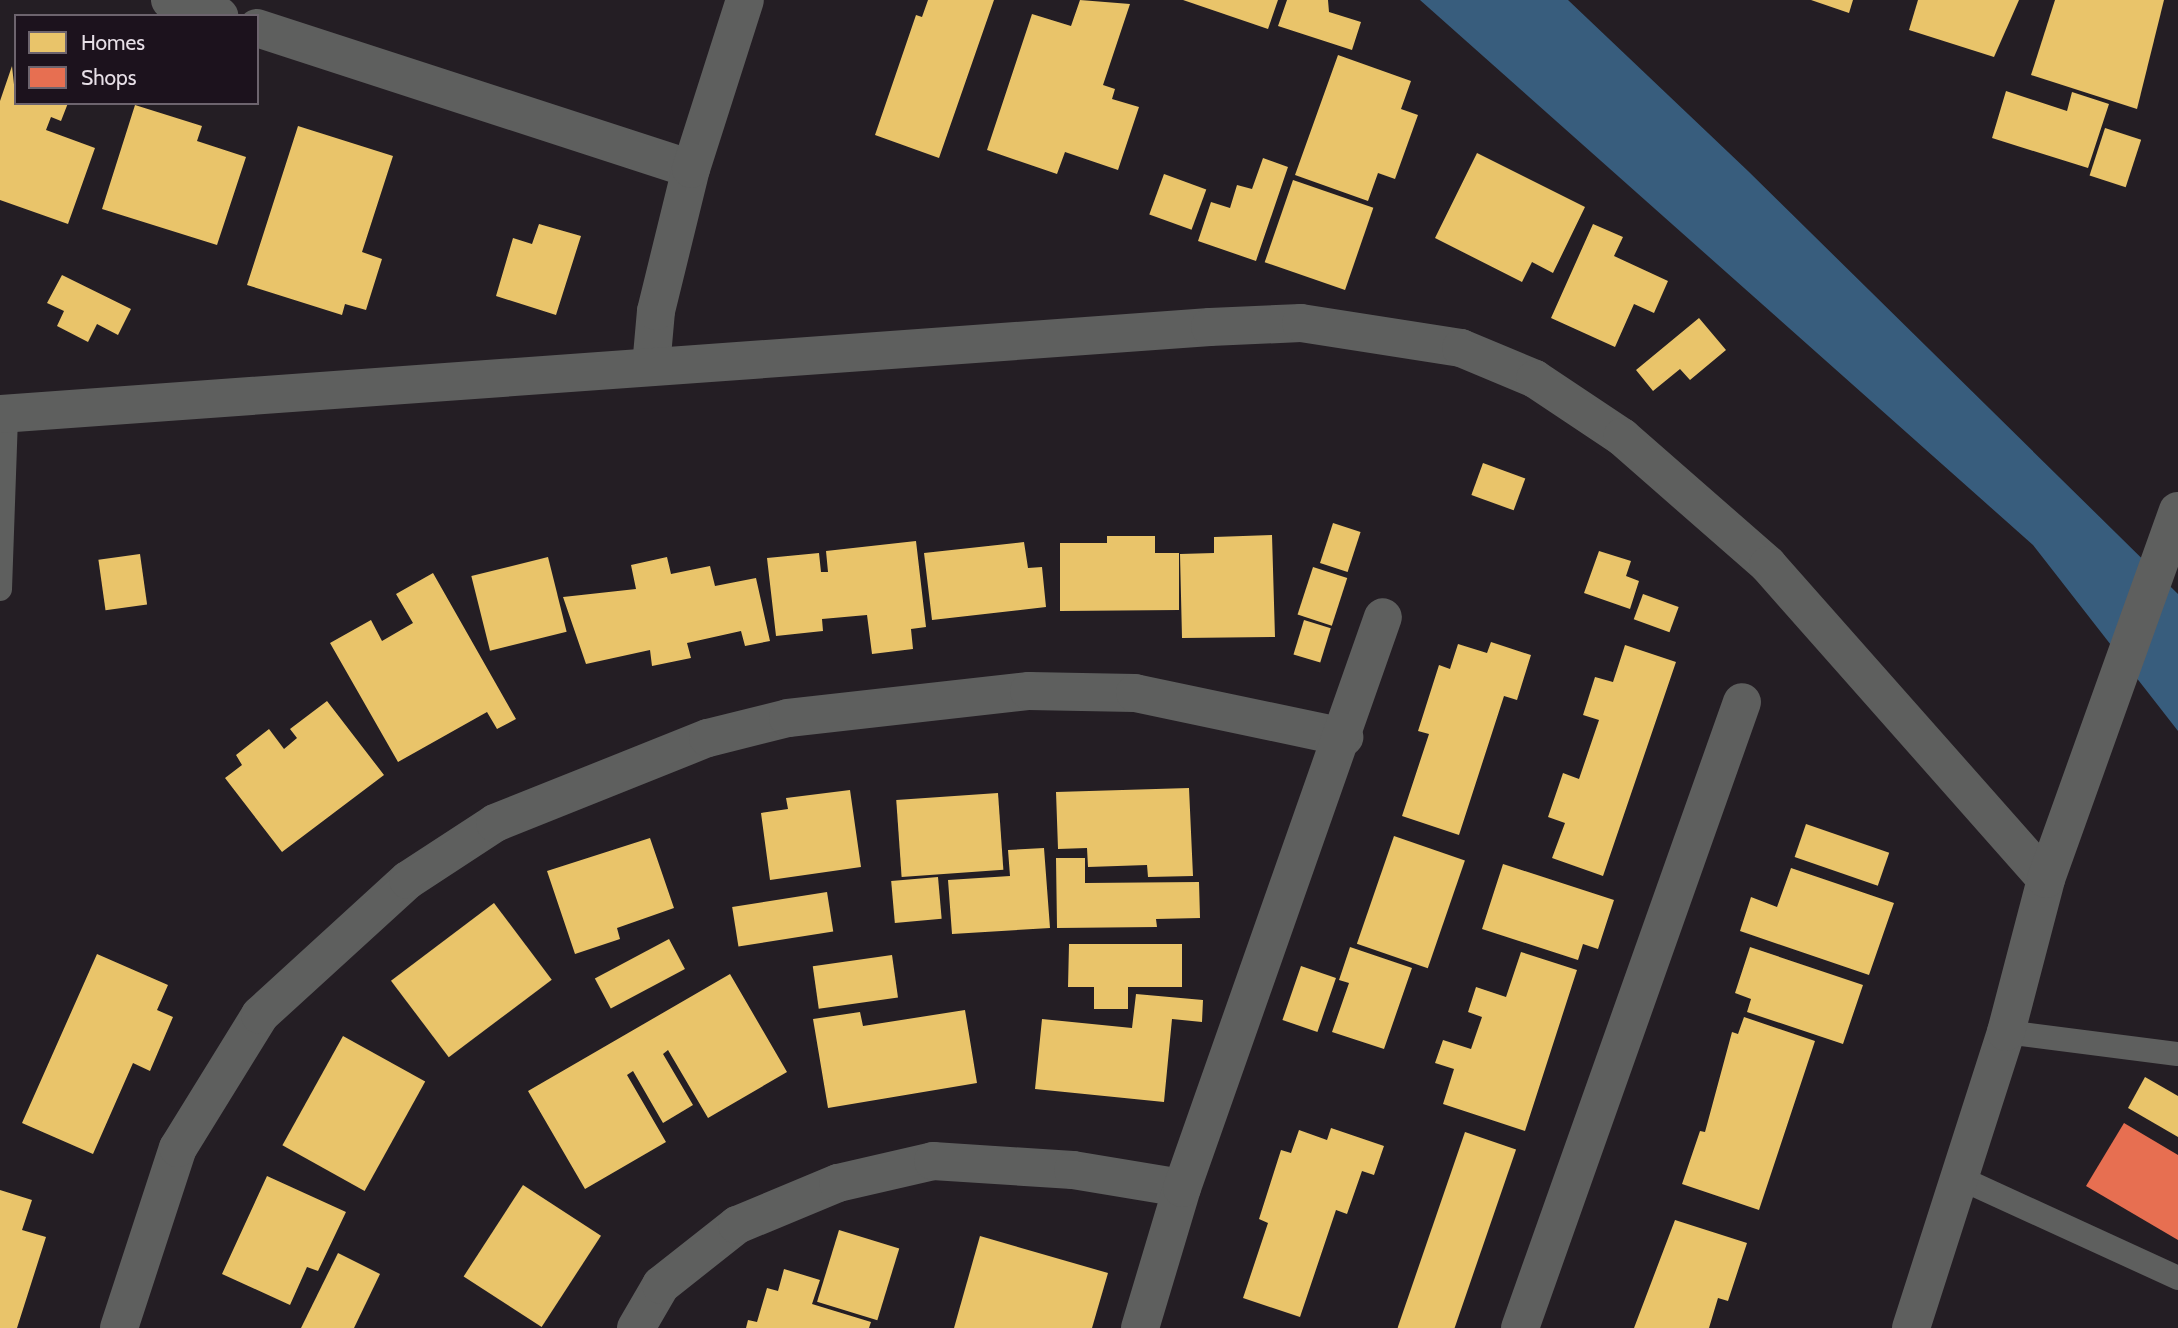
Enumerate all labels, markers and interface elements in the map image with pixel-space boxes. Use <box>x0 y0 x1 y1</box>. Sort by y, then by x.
legend <box>14 14 259 105</box>
text: Homes <box>81 30 145 55</box>
text: Shops <box>81 65 136 90</box>

